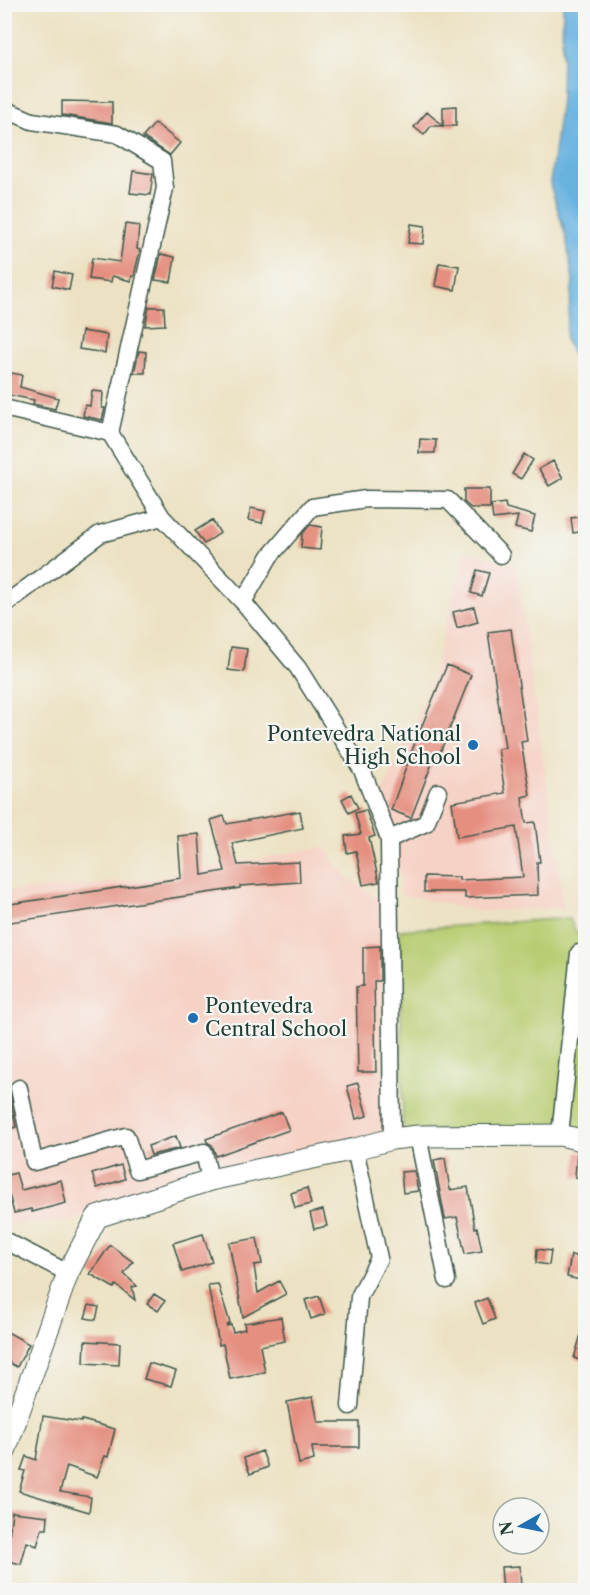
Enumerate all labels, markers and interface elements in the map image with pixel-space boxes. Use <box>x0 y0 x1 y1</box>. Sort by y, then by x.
place label: Pontevedra National High School <box>267 722 461 769</box>
marker: Pontevedra National High School <box>466 738 480 752</box>
place label: Pontevedra Central School <box>205 994 347 1041</box>
marker: Pontevedra Central School <box>186 1011 200 1025</box>
north arrow <box>491 1496 551 1556</box>
text: N <box>495 1520 517 1537</box>

